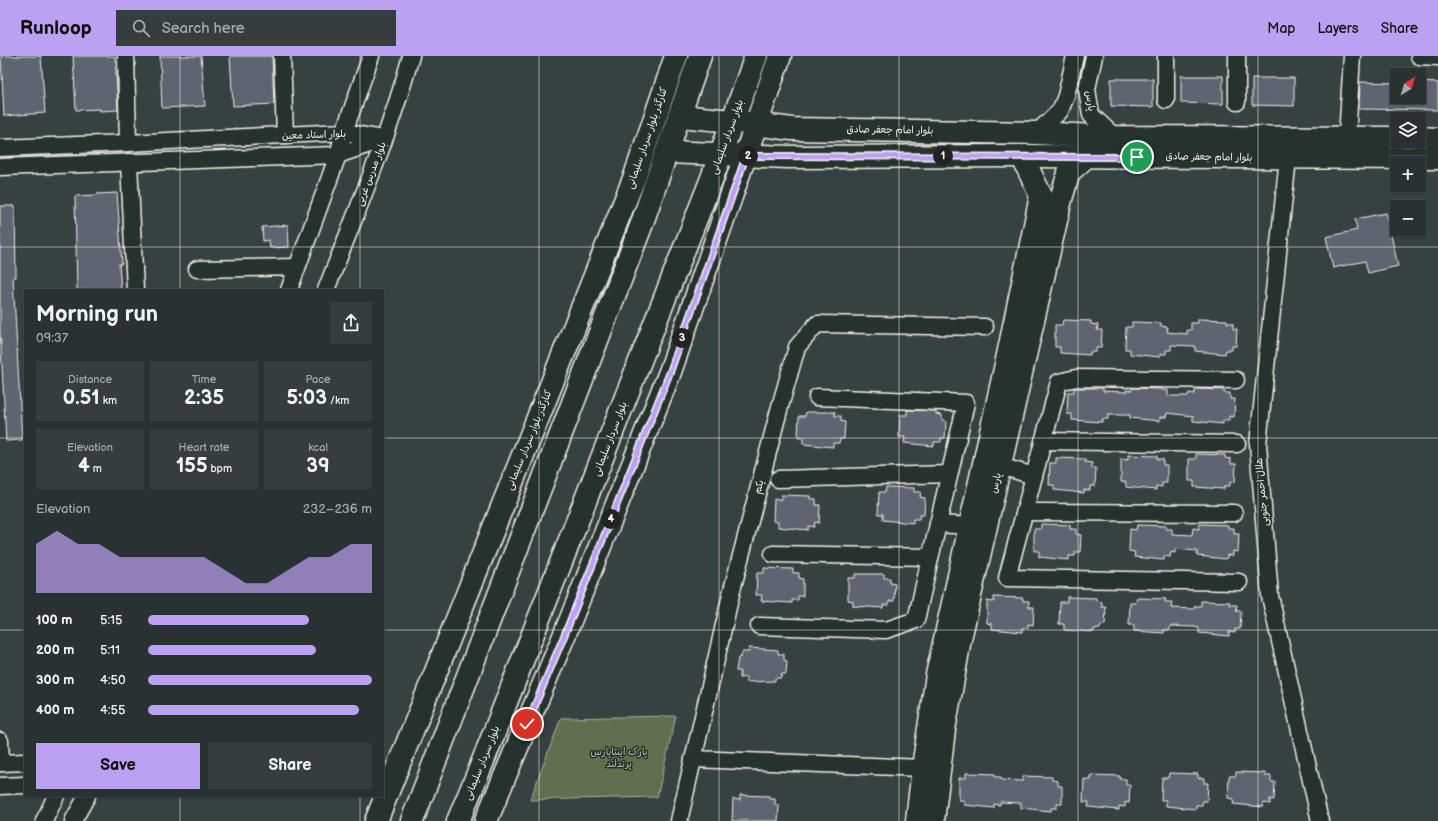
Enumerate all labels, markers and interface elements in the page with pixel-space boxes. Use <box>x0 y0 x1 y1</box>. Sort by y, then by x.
search box <box>116 10 396 46</box>
text: Runloop <box>20 17 92 40</box>
icon: search <box>130 17 152 39</box>
text: Search here <box>162 19 245 38</box>
text: Map <box>1267 20 1295 37</box>
text: Layers <box>1317 20 1359 37</box>
text: Share <box>1381 20 1418 37</box>
north arrow <box>1390 68 1426 104</box>
map controls <box>1390 68 1426 236</box>
street label: کنارگذر بلوار سردار سلیمانی <box>624 85 671 191</box>
street label: پارس <box>1082 90 1098 112</box>
street label: بلوار سردار سلیمانی <box>708 98 747 176</box>
button: layers <box>1390 112 1426 148</box>
street label: بلوار امام جعفر صادق <box>846 123 934 138</box>
street label: بلوار استاد معین <box>282 128 346 142</box>
street label: بلوار مدرس غربی <box>353 140 390 208</box>
pin <box>1120 140 1154 174</box>
pin: 2 <box>738 146 758 166</box>
pin: 1 <box>933 146 953 166</box>
icon: arrive <box>1126 146 1148 168</box>
text: 2 <box>745 149 751 162</box>
text: 1 <box>941 149 945 162</box>
street label: بلوار امام جعفر صادق <box>1165 150 1253 165</box>
button: + <box>1390 156 1426 192</box>
button: − <box>1390 200 1426 236</box>
text: Morning run <box>36 301 158 328</box>
button: share <box>330 302 372 344</box>
pin: 3 <box>672 328 692 348</box>
text: 09:37 <box>36 330 68 346</box>
text: 3 <box>679 331 685 344</box>
text: Distance <box>68 373 112 386</box>
text: Time <box>192 373 216 386</box>
text: Pace <box>305 373 331 386</box>
text: 0.51 <box>63 386 100 410</box>
text: 2:35 <box>184 386 224 410</box>
text: 5:03 <box>287 386 327 410</box>
street label: کنارگذر بلوار سردار سلیمانی <box>503 388 556 492</box>
text: km <box>100 394 117 407</box>
text: /km <box>327 394 349 407</box>
street label: بلوار سردار سلیمانی <box>590 400 631 478</box>
text: Elevation <box>67 441 113 454</box>
text: Heart rate <box>179 441 229 454</box>
text: kcal <box>308 441 328 454</box>
text: 4 <box>78 454 90 478</box>
text: 155 <box>176 454 207 478</box>
text: 39 <box>306 454 330 478</box>
street label: هلال احمر جنوبی <box>1253 457 1272 527</box>
text: m <box>90 462 102 475</box>
text: bpm <box>207 462 232 475</box>
street label: پارس <box>988 471 1004 494</box>
street label: یکم <box>751 479 768 496</box>
text: Elevation <box>36 501 90 517</box>
text: 232–236 m <box>303 501 372 517</box>
pin: 4 <box>601 509 621 529</box>
text: 4 <box>608 512 614 525</box>
text: 100 m <box>36 612 72 628</box>
text: 5:15 <box>100 612 123 628</box>
text: 200 m <box>36 642 74 658</box>
text: 5:11 <box>100 642 120 658</box>
text: 300 m <box>36 672 74 688</box>
text: 4:50 <box>100 672 126 688</box>
text: 400 m <box>36 702 74 718</box>
text: 4:55 <box>100 702 125 718</box>
pin <box>510 707 544 741</box>
icon: check <box>516 713 538 735</box>
street label: بلوار سردار سلیمانی <box>462 724 503 802</box>
button: Save <box>36 743 200 789</box>
button: Share <box>208 743 372 789</box>
park label: پارک اینتاپارس پرندلند <box>590 746 648 770</box>

